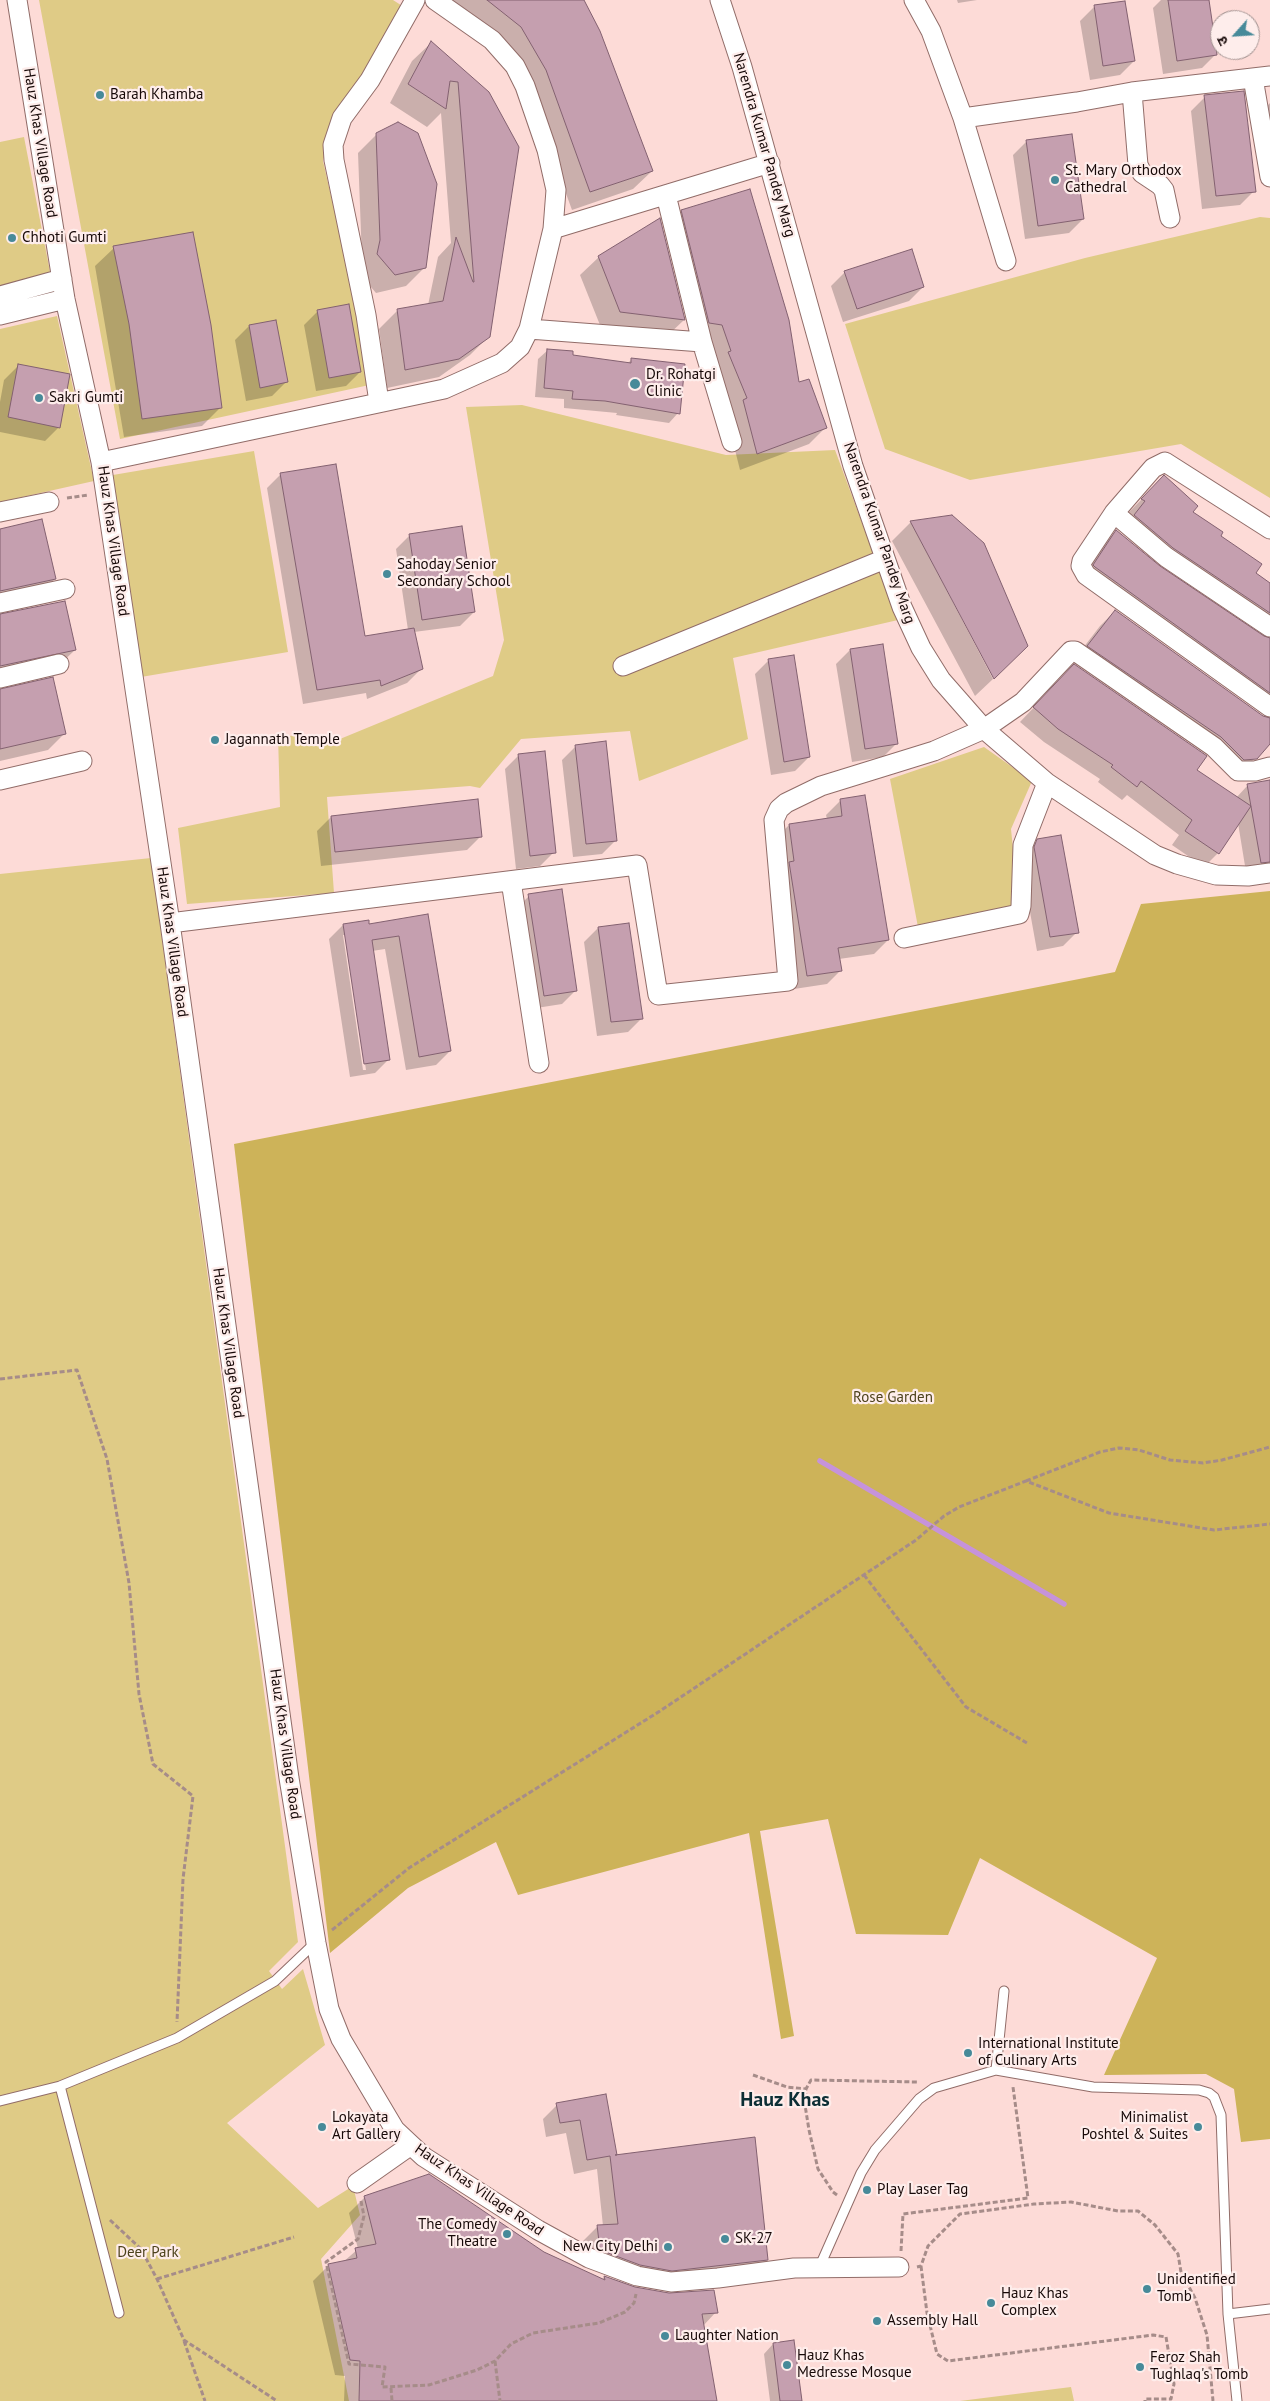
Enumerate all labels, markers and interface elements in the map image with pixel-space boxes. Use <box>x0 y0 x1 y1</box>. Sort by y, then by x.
north arrow <box>1210 10 1260 60</box>
text: उ <box>1213 34 1232 49</box>
street label: Narendra Kumar Pandey Marg <box>729 51 799 239</box>
street label: Hauz Khas Village Road <box>19 67 61 219</box>
place label: Barah Khamba <box>110 86 203 104</box>
marker: Barah Khamba <box>94 89 106 101</box>
place label: St. Mary Orthodox Cathedral <box>1065 162 1182 197</box>
marker: St. Mary Orthodox Cathedral <box>1049 174 1061 186</box>
place label: Chhoti Gumti <box>22 229 107 247</box>
marker: Chhoti Gumti <box>6 232 18 244</box>
place label: Dr. Rohatgi Clinic <box>646 366 716 401</box>
marker: Dr. Rohatgi Clinic <box>628 377 642 391</box>
place label: Sakri Gumti <box>49 389 123 407</box>
marker: Sakri Gumti <box>33 392 45 404</box>
street label: Narendra Kumar Pandey Marg <box>839 440 919 626</box>
street label: Hauz Khas Village Road <box>94 465 132 617</box>
place label: Sahoday Senior Secondary School <box>397 556 510 591</box>
marker: Sahoday Senior Secondary School <box>381 568 393 580</box>
place label: Jagannath Temple <box>225 731 340 749</box>
marker: Jagannath Temple <box>209 734 221 746</box>
street label: Hauz Khas Village Road <box>153 866 191 1018</box>
street label: Hauz Khas Village Road <box>209 1267 247 1419</box>
park label: Rose Garden <box>853 1389 933 1407</box>
street label: Hauz Khas Village Road <box>266 1668 304 1820</box>
place label: International Institute of Culinary Arts <box>978 2035 1119 2070</box>
marker: International Institute of Culinary Arts <box>962 2047 974 2059</box>
district label: Hauz Khas <box>740 2088 830 2112</box>
place label: Lokayata Art Gallery <box>332 2109 401 2144</box>
place label: Minimalist Poshtel & Suites <box>1082 2109 1188 2144</box>
marker: Lokayata Art Gallery <box>316 2121 328 2133</box>
marker: Minimalist Poshtel & Suites <box>1192 2121 1204 2133</box>
street label: Hauz Khas Village Road <box>411 2140 547 2240</box>
place label: Play Laser Tag <box>877 2181 968 2199</box>
marker: Play Laser Tag <box>861 2184 873 2196</box>
place label: The Comedy Theatre <box>418 2216 497 2251</box>
marker: The Comedy Theatre <box>501 2228 513 2240</box>
place label: SK-27 <box>735 2230 773 2248</box>
marker: SK-27 <box>719 2233 731 2245</box>
place label: New City Delhi <box>563 2238 658 2256</box>
marker: New City Delhi <box>662 2241 674 2253</box>
park label: Deer Park <box>117 2244 179 2262</box>
place label: Unidentified Tomb <box>1157 2271 1236 2306</box>
marker: Unidentified Tomb <box>1141 2283 1153 2295</box>
place label: Hauz Khas Complex <box>1001 2285 1068 2320</box>
marker: Hauz Khas Complex <box>985 2297 997 2309</box>
place label: Assembly Hall <box>887 2312 978 2330</box>
marker: Assembly Hall <box>871 2315 883 2327</box>
place label: Laughter Nation <box>675 2327 779 2345</box>
marker: Laughter Nation <box>659 2330 671 2342</box>
place label: Hauz Khas Medresse Mosque <box>797 2347 912 2382</box>
place label: Feroz Shah Tughlaq's Tomb <box>1150 2349 1248 2384</box>
marker: Hauz Khas Medresse Mosque <box>781 2359 793 2371</box>
marker: Feroz Shah Tughlaq's Tomb <box>1134 2361 1146 2373</box>

